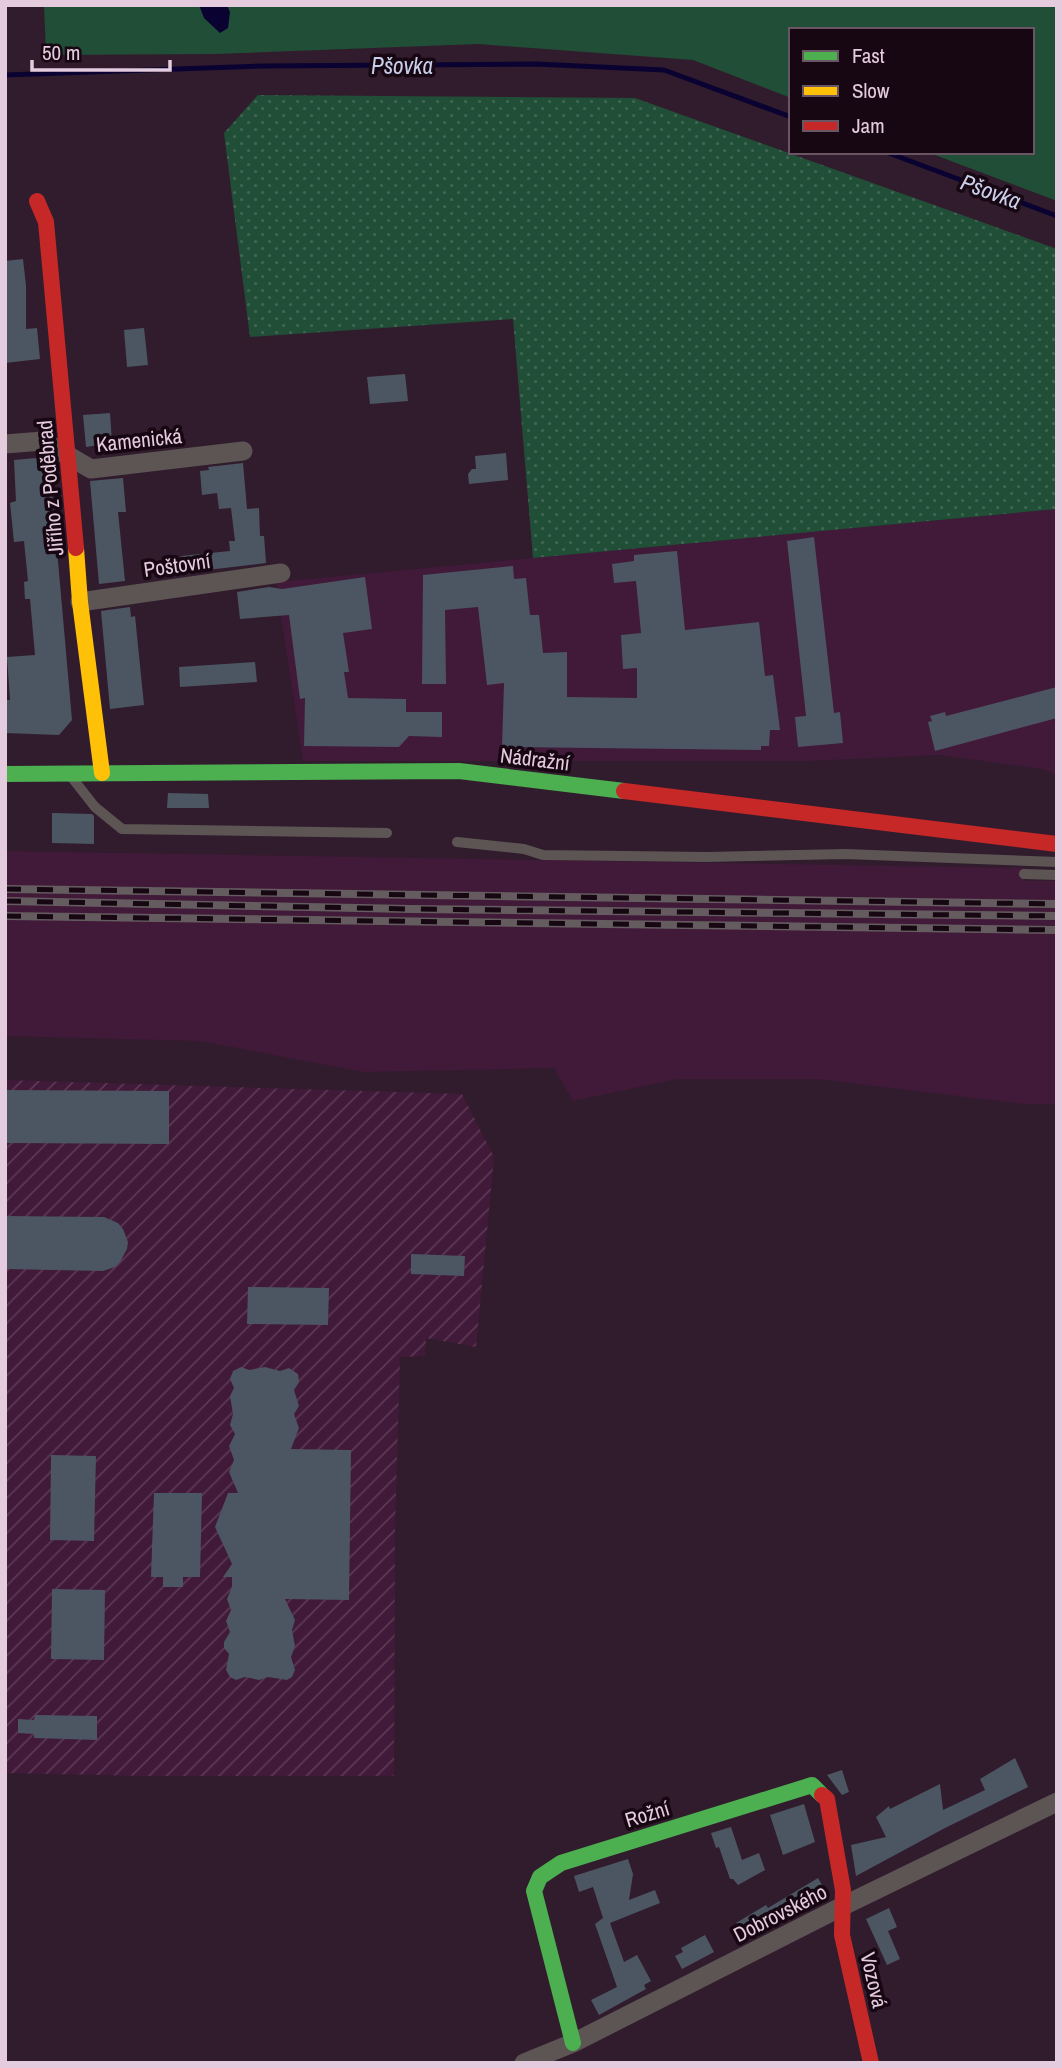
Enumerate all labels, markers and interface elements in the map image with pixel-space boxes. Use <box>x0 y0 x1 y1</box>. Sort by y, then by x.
scale bar <box>32 28 170 72</box>
legend <box>789 28 1034 154</box>
text: 50 m <box>42 38 80 67</box>
text: Fast <box>852 41 885 70</box>
water label: Pšovka <box>371 50 433 81</box>
text: Slow <box>852 76 890 105</box>
text: Jam <box>852 111 885 140</box>
water label: Pšovka <box>957 166 1025 216</box>
street label: Jiřího z Poděbrad <box>30 419 70 557</box>
street label: Kamenická <box>95 421 184 459</box>
street label: Poštovní <box>142 546 212 584</box>
street label: Nádražní <box>499 740 572 778</box>
street label: Rožní <box>621 1793 673 1834</box>
street label: Dobrovského <box>728 1877 832 1949</box>
street label: Vozová <box>854 1949 895 2011</box>

